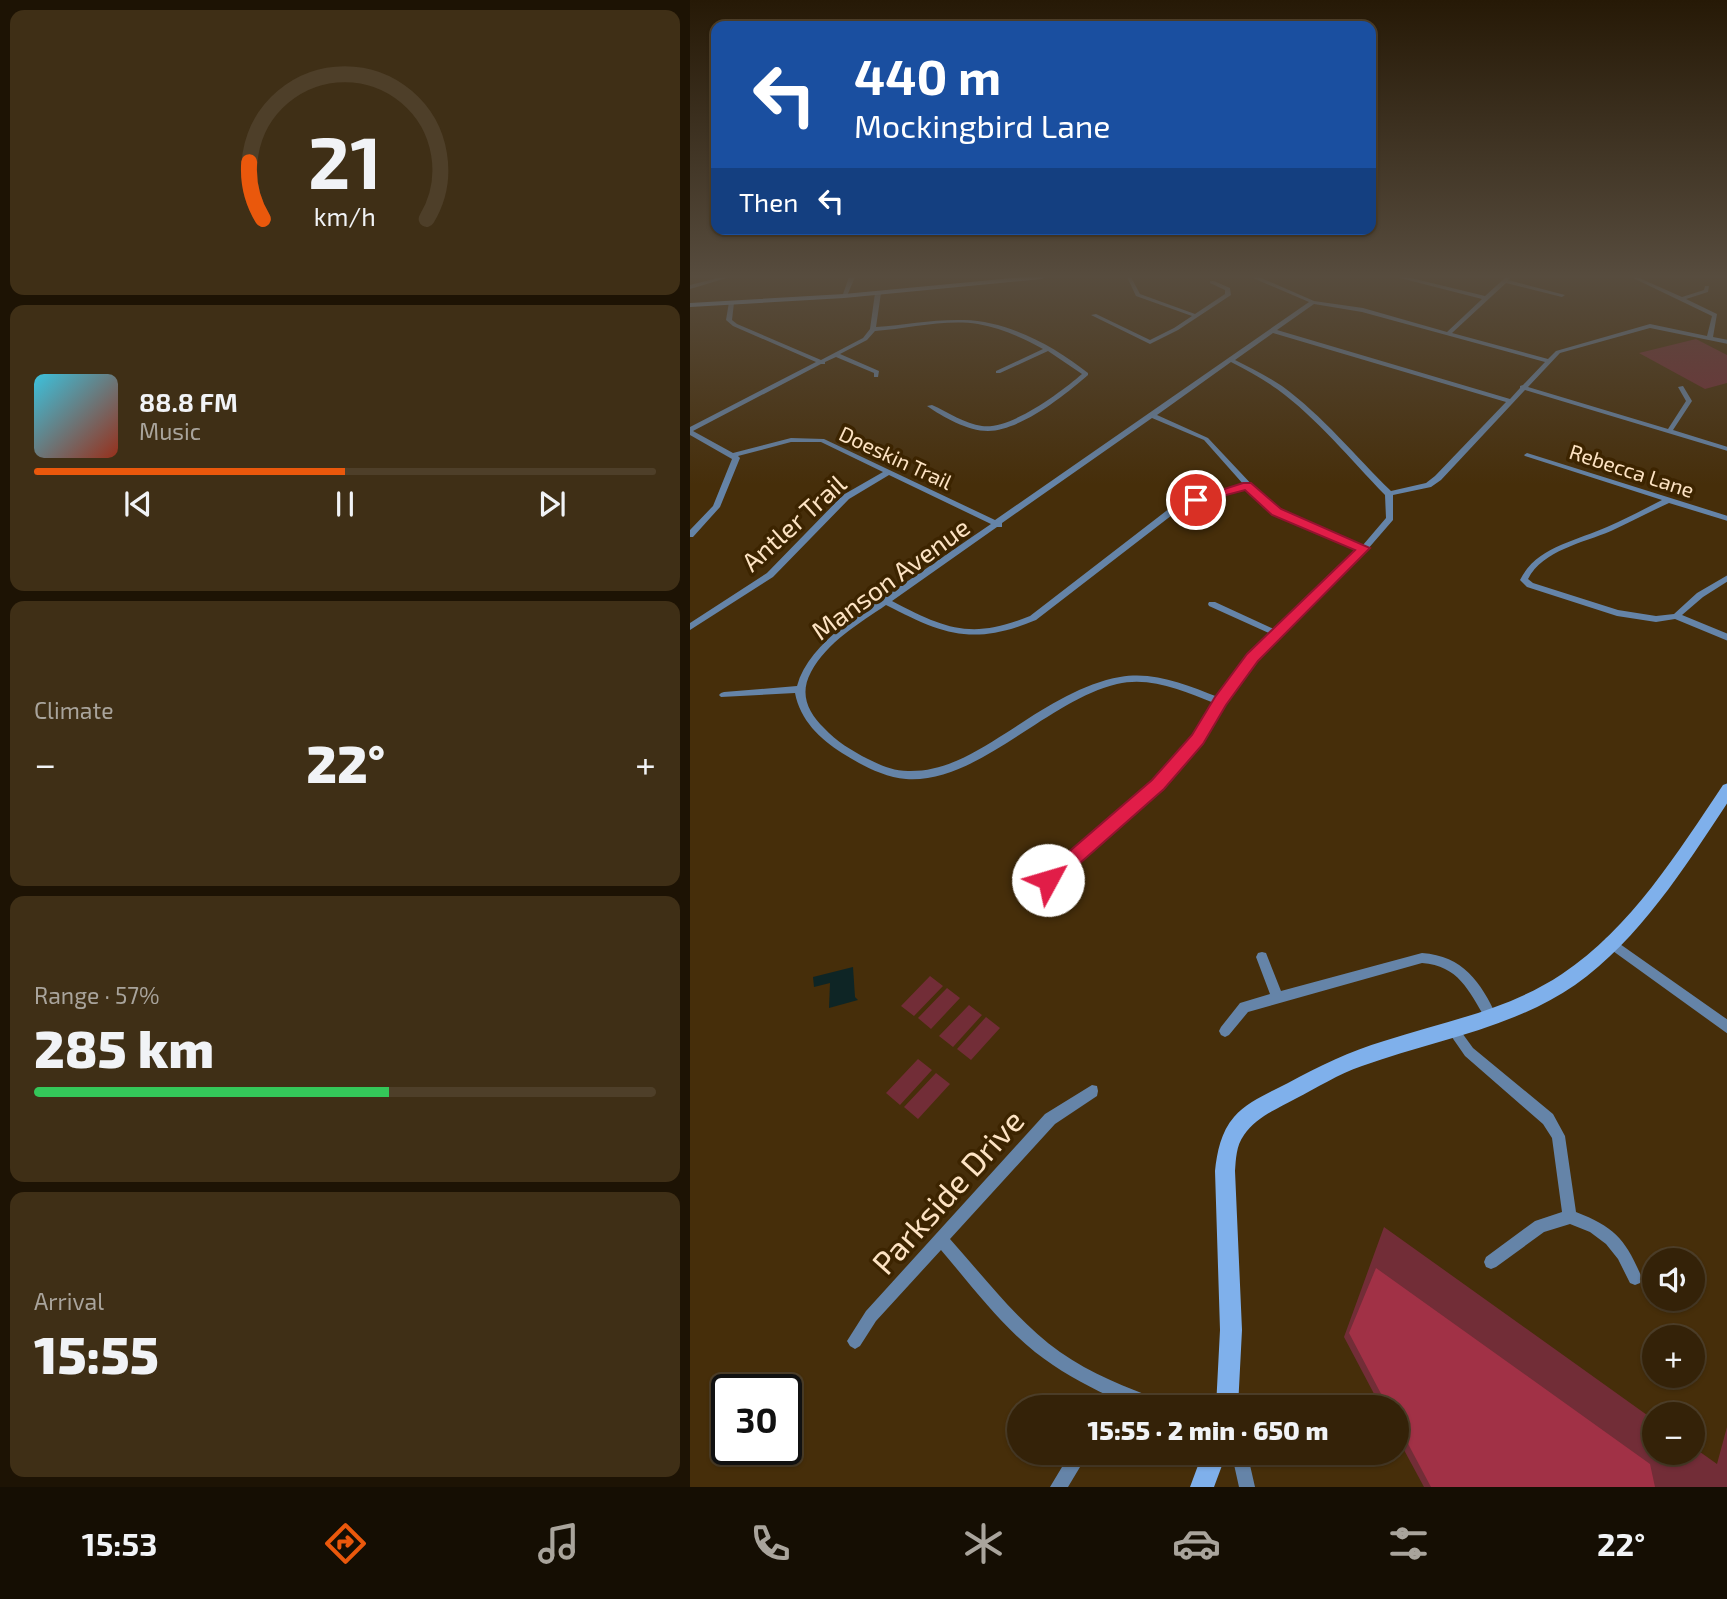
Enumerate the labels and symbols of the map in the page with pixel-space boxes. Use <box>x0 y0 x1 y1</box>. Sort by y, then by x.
street label: Doeskin Trail <box>836 420 957 494</box>
street label: Rebecca Lane <box>1566 438 1698 502</box>
street label: Antler Trail <box>735 467 852 577</box>
pin <box>1166 470 1226 530</box>
street label: Manson Avenue <box>805 510 975 646</box>
position arrow <box>1011 843 1085 917</box>
street label: Parkside Drive <box>863 1101 1031 1281</box>
speed limit sign: 30 <box>711 1374 802 1465</box>

